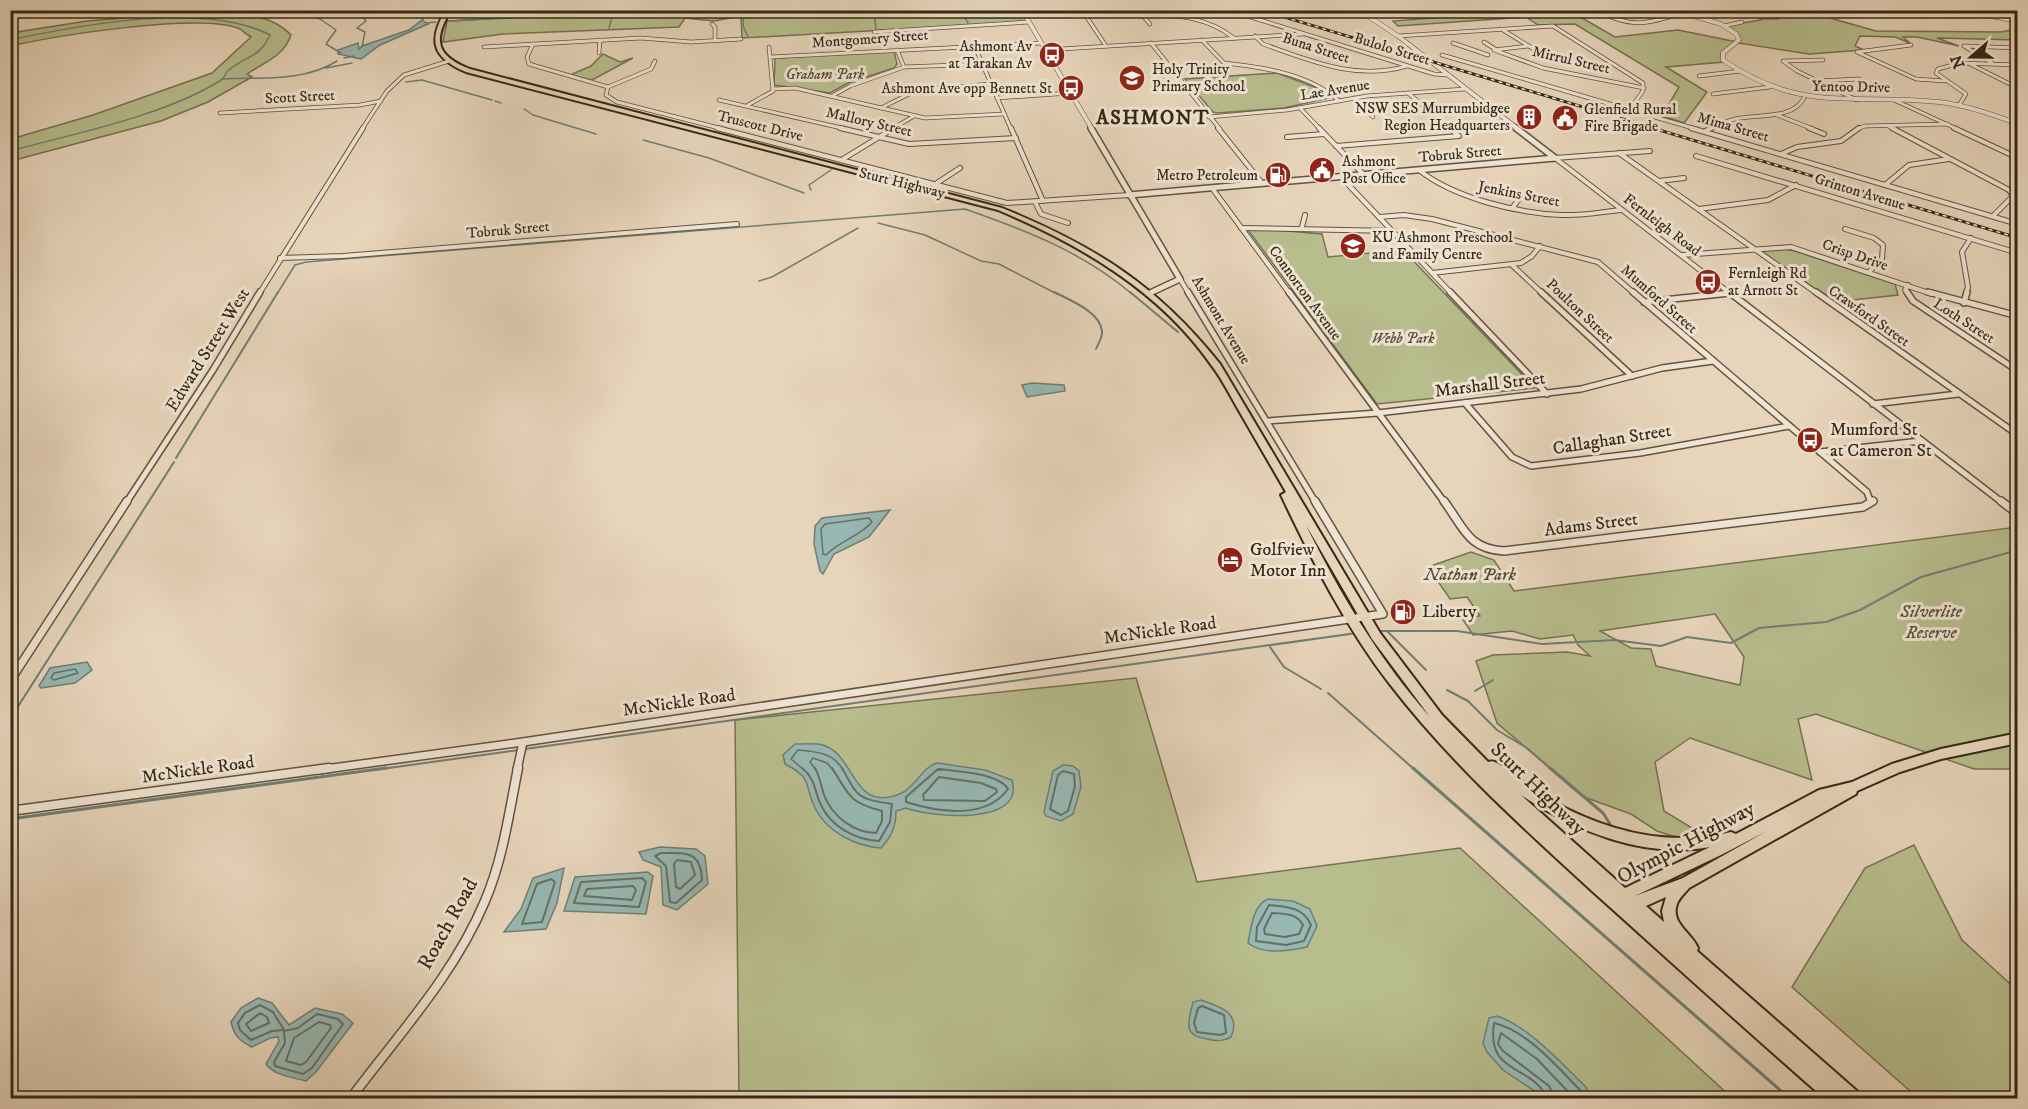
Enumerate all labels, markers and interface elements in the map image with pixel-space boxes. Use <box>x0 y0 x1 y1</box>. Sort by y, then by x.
street label: Montgomery Street <box>811 25 929 53</box>
north arrow <box>1941 27 2001 87</box>
street label: Buna Street <box>1280 28 1352 68</box>
street label: Bulolo Street <box>1352 28 1433 70</box>
place label: Ashmont Av at Tarakan Av <box>949 37 1032 73</box>
bus stop icon: Ashmont Av at Tarakan Av <box>1037 40 1067 70</box>
street label: Mirrul Street <box>1530 42 1612 78</box>
text: N <box>1946 52 1969 71</box>
place label: Holy Trinity Primary School <box>1152 60 1245 96</box>
school or university icon: Holy Trinity Primary School <box>1117 63 1147 93</box>
park label: Graham Park <box>786 65 865 84</box>
bus stop icon: Ashmont Ave opp Bennett St <box>1056 73 1086 103</box>
street label: Lae Avenue <box>1299 75 1371 105</box>
street label: Yentoo Drive <box>1812 77 1890 97</box>
place label: Ashmont Ave opp Bennett St <box>881 79 1052 98</box>
street label: Scott Street <box>265 86 336 108</box>
place label: NSW SES Murrumbidgee Region Headquarters <box>1355 99 1510 135</box>
place label: Glenfield Rural Fire Brigade <box>1584 100 1677 136</box>
building icon: NSW SES Murrumbidgee Region Headquarters <box>1514 102 1544 132</box>
street label: Mallory Street <box>824 103 914 141</box>
public building icon: Glenfield Rural Fire Brigade <box>1550 103 1580 133</box>
street label: Truscott Drive <box>715 106 805 146</box>
district label: ASHMONT <box>1095 106 1210 131</box>
street label: Mima Street <box>1695 108 1771 146</box>
street label: Tobruk Street <box>1418 141 1502 167</box>
place label: Ashmont Post Office <box>1342 152 1406 188</box>
public building icon: Ashmont Post Office <box>1307 155 1337 185</box>
fuel station icon: Metro Petroleum <box>1263 160 1293 190</box>
street label: Sturt Highway <box>857 163 948 203</box>
place label: Metro Petroleum <box>1156 166 1258 185</box>
street label: Grinton Avenue <box>1812 169 1908 215</box>
street label: Jenkins Street <box>1475 176 1562 211</box>
street label: Fernleigh Road <box>1619 190 1705 261</box>
street label: Tobruk Street <box>466 217 550 243</box>
place label: KU Ashmont Preschool and Family Centre <box>1372 228 1513 264</box>
school or university icon: KU Ashmont Preschool and Family Centre <box>1338 231 1368 261</box>
street label: Crisp Drive <box>1820 235 1890 275</box>
street label: Connorton Avenue <box>1264 242 1346 344</box>
street label: Mumford Street <box>1617 260 1701 338</box>
place label: Fernleigh Rd at Arnott St <box>1728 264 1807 300</box>
bus stop icon: Fernleigh Rd at Arnott St <box>1693 267 1723 297</box>
street label: Ashmont Avenue <box>1187 272 1255 368</box>
street label: Poulton Street <box>1542 275 1618 347</box>
street label: Crawford Street <box>1825 281 1914 351</box>
street label: Edward Street West <box>161 284 255 416</box>
street label: Loth Street <box>1930 294 1998 348</box>
park label: Webb Park <box>1372 329 1435 348</box>
street label: Marshall Street <box>1434 367 1547 403</box>
place label: Mumford St at Cameron St <box>1830 419 1932 462</box>
street label: Callaghan Street <box>1551 420 1673 460</box>
bus stop icon: Mumford St at Cameron St <box>1795 425 1825 455</box>
street label: Adams Street <box>1543 508 1639 542</box>
place label: Golfview Motor Inn <box>1250 539 1327 582</box>
hotel icon: Golfview Motor Inn <box>1215 545 1245 575</box>
park label: Nathan Park <box>1423 564 1516 586</box>
fuel station icon: Liberty <box>1388 597 1418 627</box>
place label: Liberty <box>1422 601 1477 623</box>
park label: Silverlite Reserve <box>1899 601 1963 644</box>
street label: McNickle Road <box>1102 612 1218 650</box>
street label: McNickle Road <box>621 684 737 722</box>
street label: Sturt Highway <box>1485 737 1592 842</box>
street label: McNickle Road <box>140 751 256 789</box>
street label: Olympic Highway <box>1613 795 1760 890</box>
street label: Roach Road <box>412 873 484 974</box>

